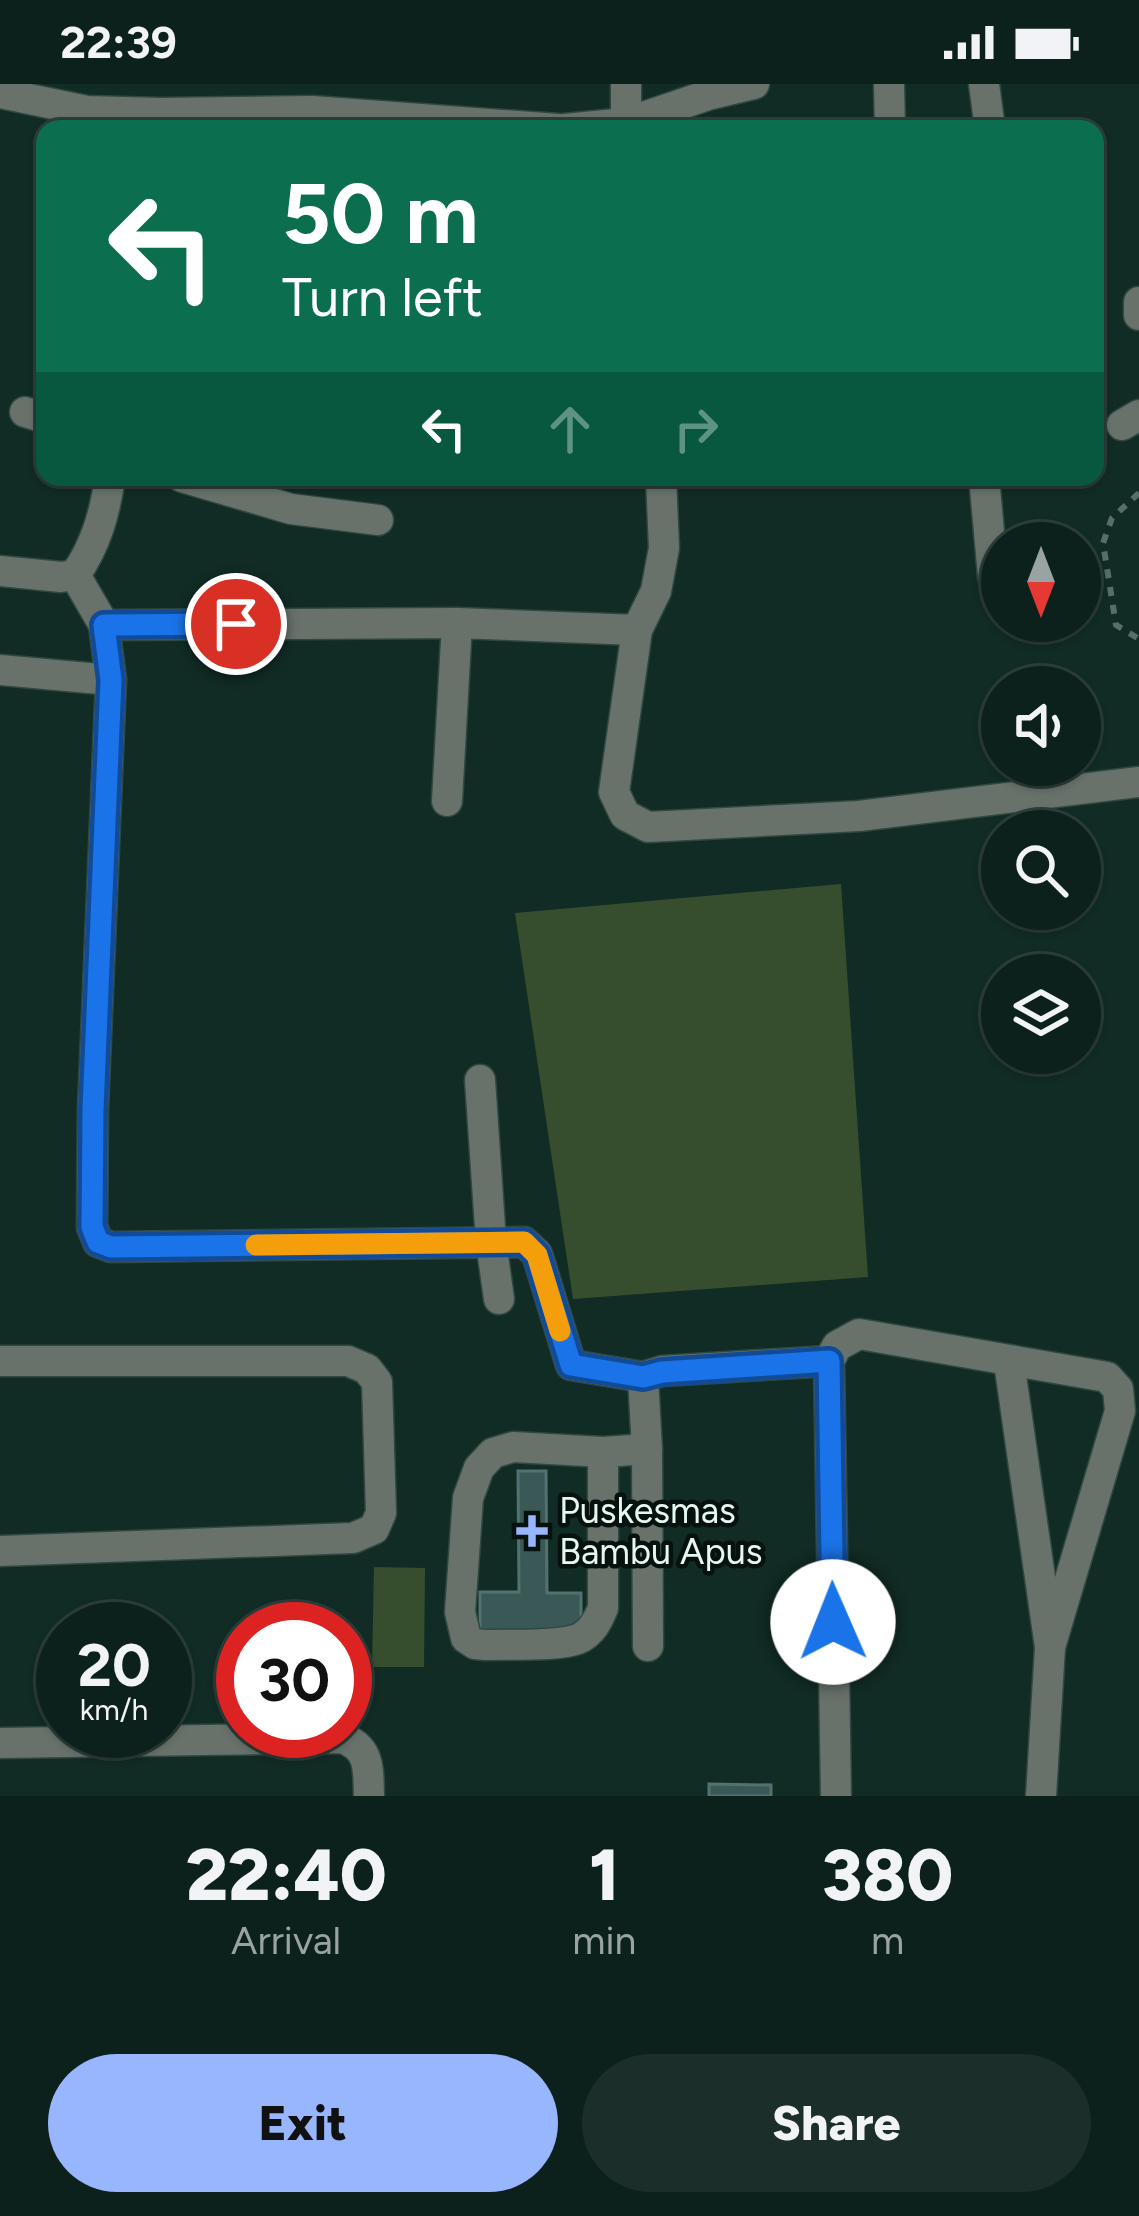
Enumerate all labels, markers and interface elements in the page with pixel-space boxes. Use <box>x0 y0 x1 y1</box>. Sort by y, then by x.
text: 22:39 <box>60 15 177 69</box>
text: 50 m <box>282 163 478 264</box>
icon: left <box>84 168 240 324</box>
text: Turn left <box>282 265 483 330</box>
icon: left <box>411 396 477 462</box>
icon: ahead <box>537 396 603 462</box>
icon: right <box>663 396 729 462</box>
north arrow <box>981 522 1101 642</box>
map controls <box>981 522 1101 1074</box>
pin <box>185 573 287 675</box>
icon: arrive <box>203 591 269 657</box>
button: sound <box>981 666 1101 786</box>
button: search <box>981 810 1101 930</box>
button: layers <box>981 954 1101 1074</box>
place label: Puskesmas Bambu Apus <box>559 1489 763 1573</box>
marker: Puskesmas Bambu Apus <box>516 1515 548 1547</box>
position arrow <box>770 1559 896 1685</box>
speed limit sign: 30 <box>216 1602 372 1758</box>
text: 20 <box>77 1629 151 1701</box>
text: km/h <box>80 1691 148 1728</box>
text: 22:40 <box>186 1832 387 1918</box>
text: 1 <box>589 1832 620 1918</box>
text: 380 <box>822 1832 953 1918</box>
text: Arrival <box>231 1917 341 1964</box>
text: min <box>572 1917 636 1964</box>
text: m <box>871 1917 904 1964</box>
button: Exit <box>48 2054 558 2192</box>
button: Share <box>582 2054 1091 2192</box>

